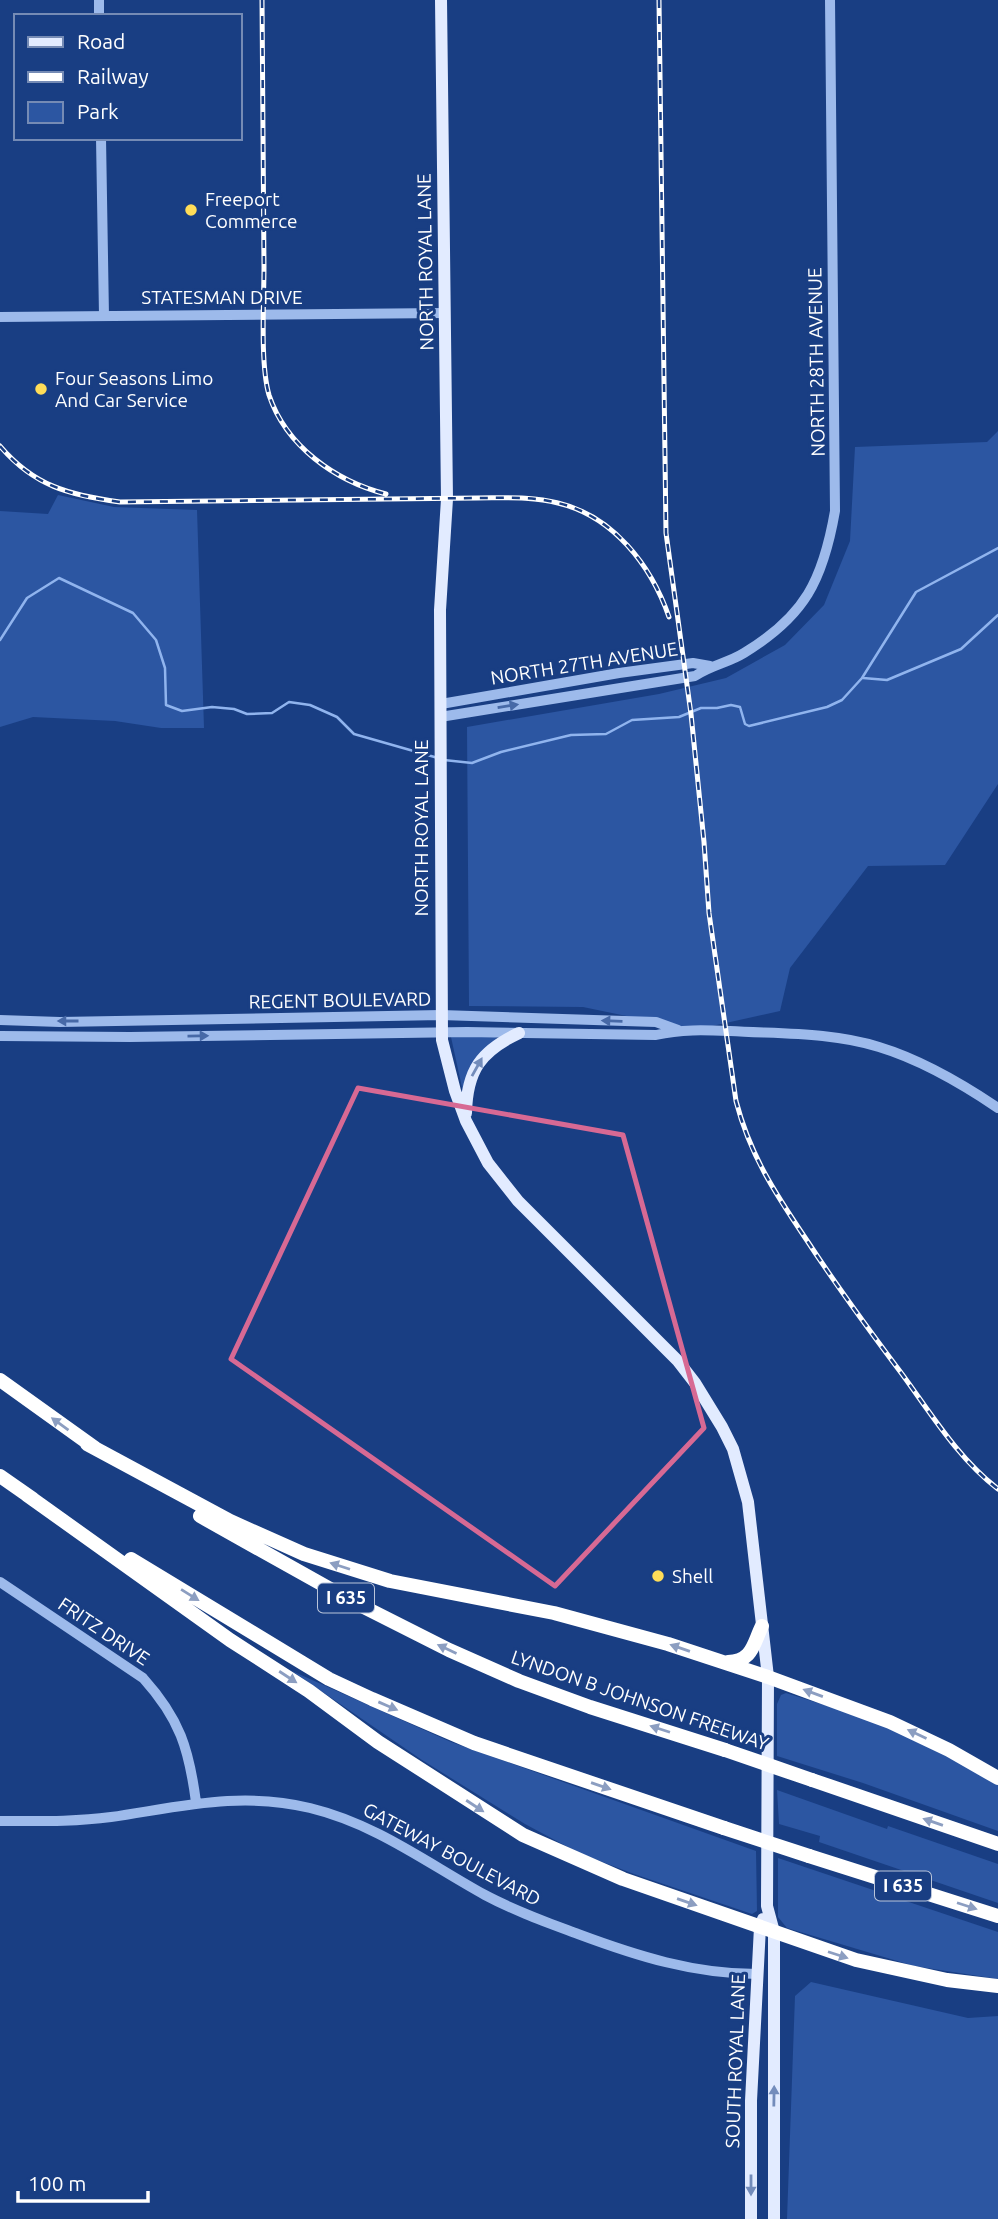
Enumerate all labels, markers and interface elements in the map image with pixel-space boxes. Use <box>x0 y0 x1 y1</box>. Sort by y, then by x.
legend <box>14 14 242 140</box>
text: Road <box>77 29 125 53</box>
text: Railway <box>77 64 149 88</box>
text: Park <box>77 99 119 123</box>
street label: NORTH ROYAL LANE <box>412 173 438 351</box>
place label: Freeport Commerce <box>205 188 297 232</box>
marker: Freeport Commerce <box>183 202 199 218</box>
street label: NORTH 28TH AVENUE <box>803 267 829 457</box>
street label: STATESMAN DRIVE <box>141 286 303 308</box>
place label: Four Seasons Limo And Car Service <box>55 367 213 411</box>
marker: Four Seasons Limo And Car Service <box>33 381 49 397</box>
street label: NORTH 27TH AVENUE <box>489 637 679 689</box>
one-way arrow <box>497 700 519 711</box>
street label: NORTH ROYAL LANE <box>410 739 432 917</box>
street label: REGENT BOULEVARD <box>248 987 432 1013</box>
one-way arrow <box>57 1015 79 1027</box>
one-way arrow <box>600 1015 622 1026</box>
one-way arrow <box>187 1030 209 1042</box>
one-way arrow <box>471 1057 483 1077</box>
one-way arrow <box>51 1417 69 1431</box>
one-way arrow <box>330 1560 351 1570</box>
place label: Shell <box>672 1565 713 1587</box>
marker: Shell <box>650 1568 666 1584</box>
road number: I 635 <box>318 1583 374 1612</box>
one-way arrow <box>180 1588 199 1601</box>
street label: FRITZ DRIVE <box>54 1592 154 1670</box>
one-way arrow <box>669 1642 690 1653</box>
one-way arrow <box>437 1643 457 1654</box>
street label: LYNDON B JOHNSON FREEWAY <box>508 1646 772 1754</box>
one-way arrow <box>278 1671 297 1684</box>
one-way arrow <box>802 1687 823 1698</box>
one-way arrow <box>377 1701 398 1712</box>
one-way arrow <box>649 1723 670 1734</box>
one-way arrow <box>906 1728 927 1739</box>
one-way arrow <box>590 1781 611 1792</box>
street label: GATEWAY BOULEVARD <box>360 1798 544 1910</box>
one-way arrow <box>466 1799 485 1812</box>
one-way arrow <box>923 1816 944 1827</box>
road number: I 635 <box>875 1872 931 1900</box>
one-way arrow <box>677 1897 698 1908</box>
one-way arrow <box>957 1902 978 1912</box>
one-way arrow <box>828 1950 849 1961</box>
street label: SOUTH ROYAL LANE <box>721 1973 749 2149</box>
one-way arrow <box>768 2084 780 2106</box>
scale bar <box>18 2160 147 2204</box>
text: 100 m <box>28 2171 86 2195</box>
one-way arrow <box>745 2175 757 2197</box>

